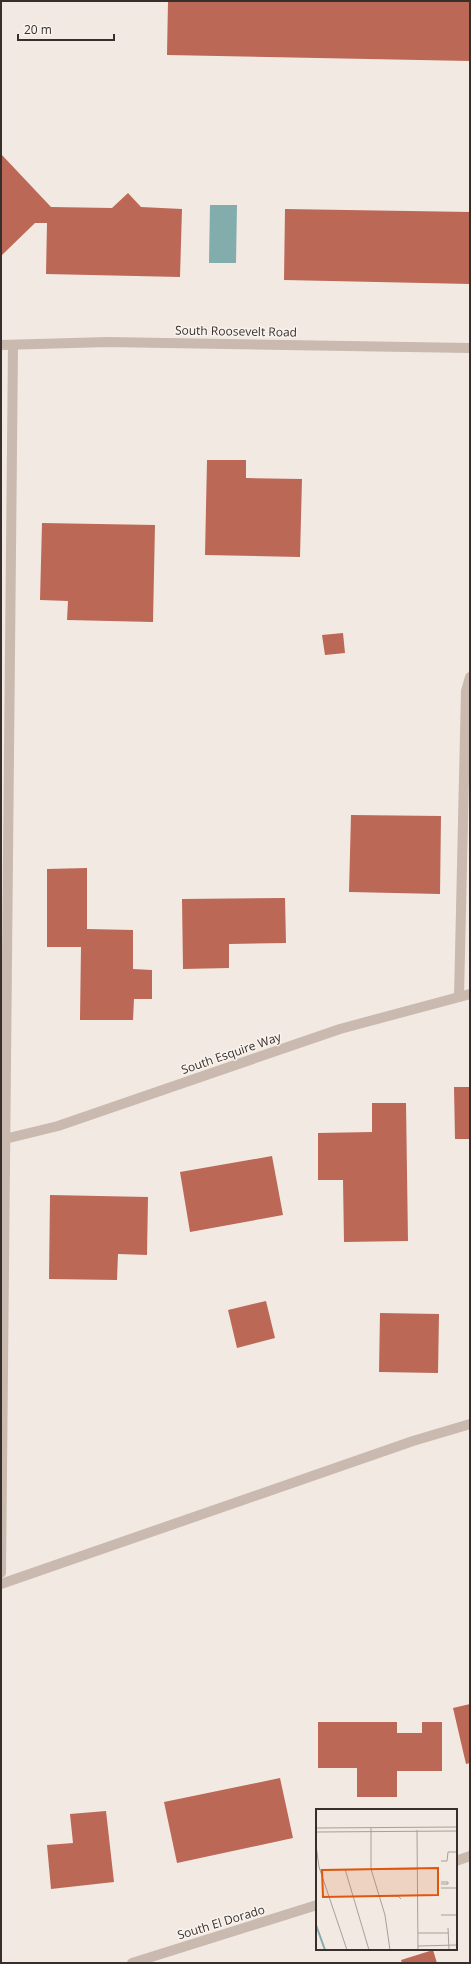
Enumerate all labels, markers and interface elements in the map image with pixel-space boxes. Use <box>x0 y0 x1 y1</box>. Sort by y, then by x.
scale bar <box>18 16 114 42</box>
text: 20 m <box>24 21 52 38</box>
street label: South Roosevelt Road <box>175 321 297 341</box>
street label: South Esquire Way <box>179 1028 284 1078</box>
inset map <box>316 1809 457 1950</box>
street label: South El Dorado <box>175 1901 267 1943</box>

